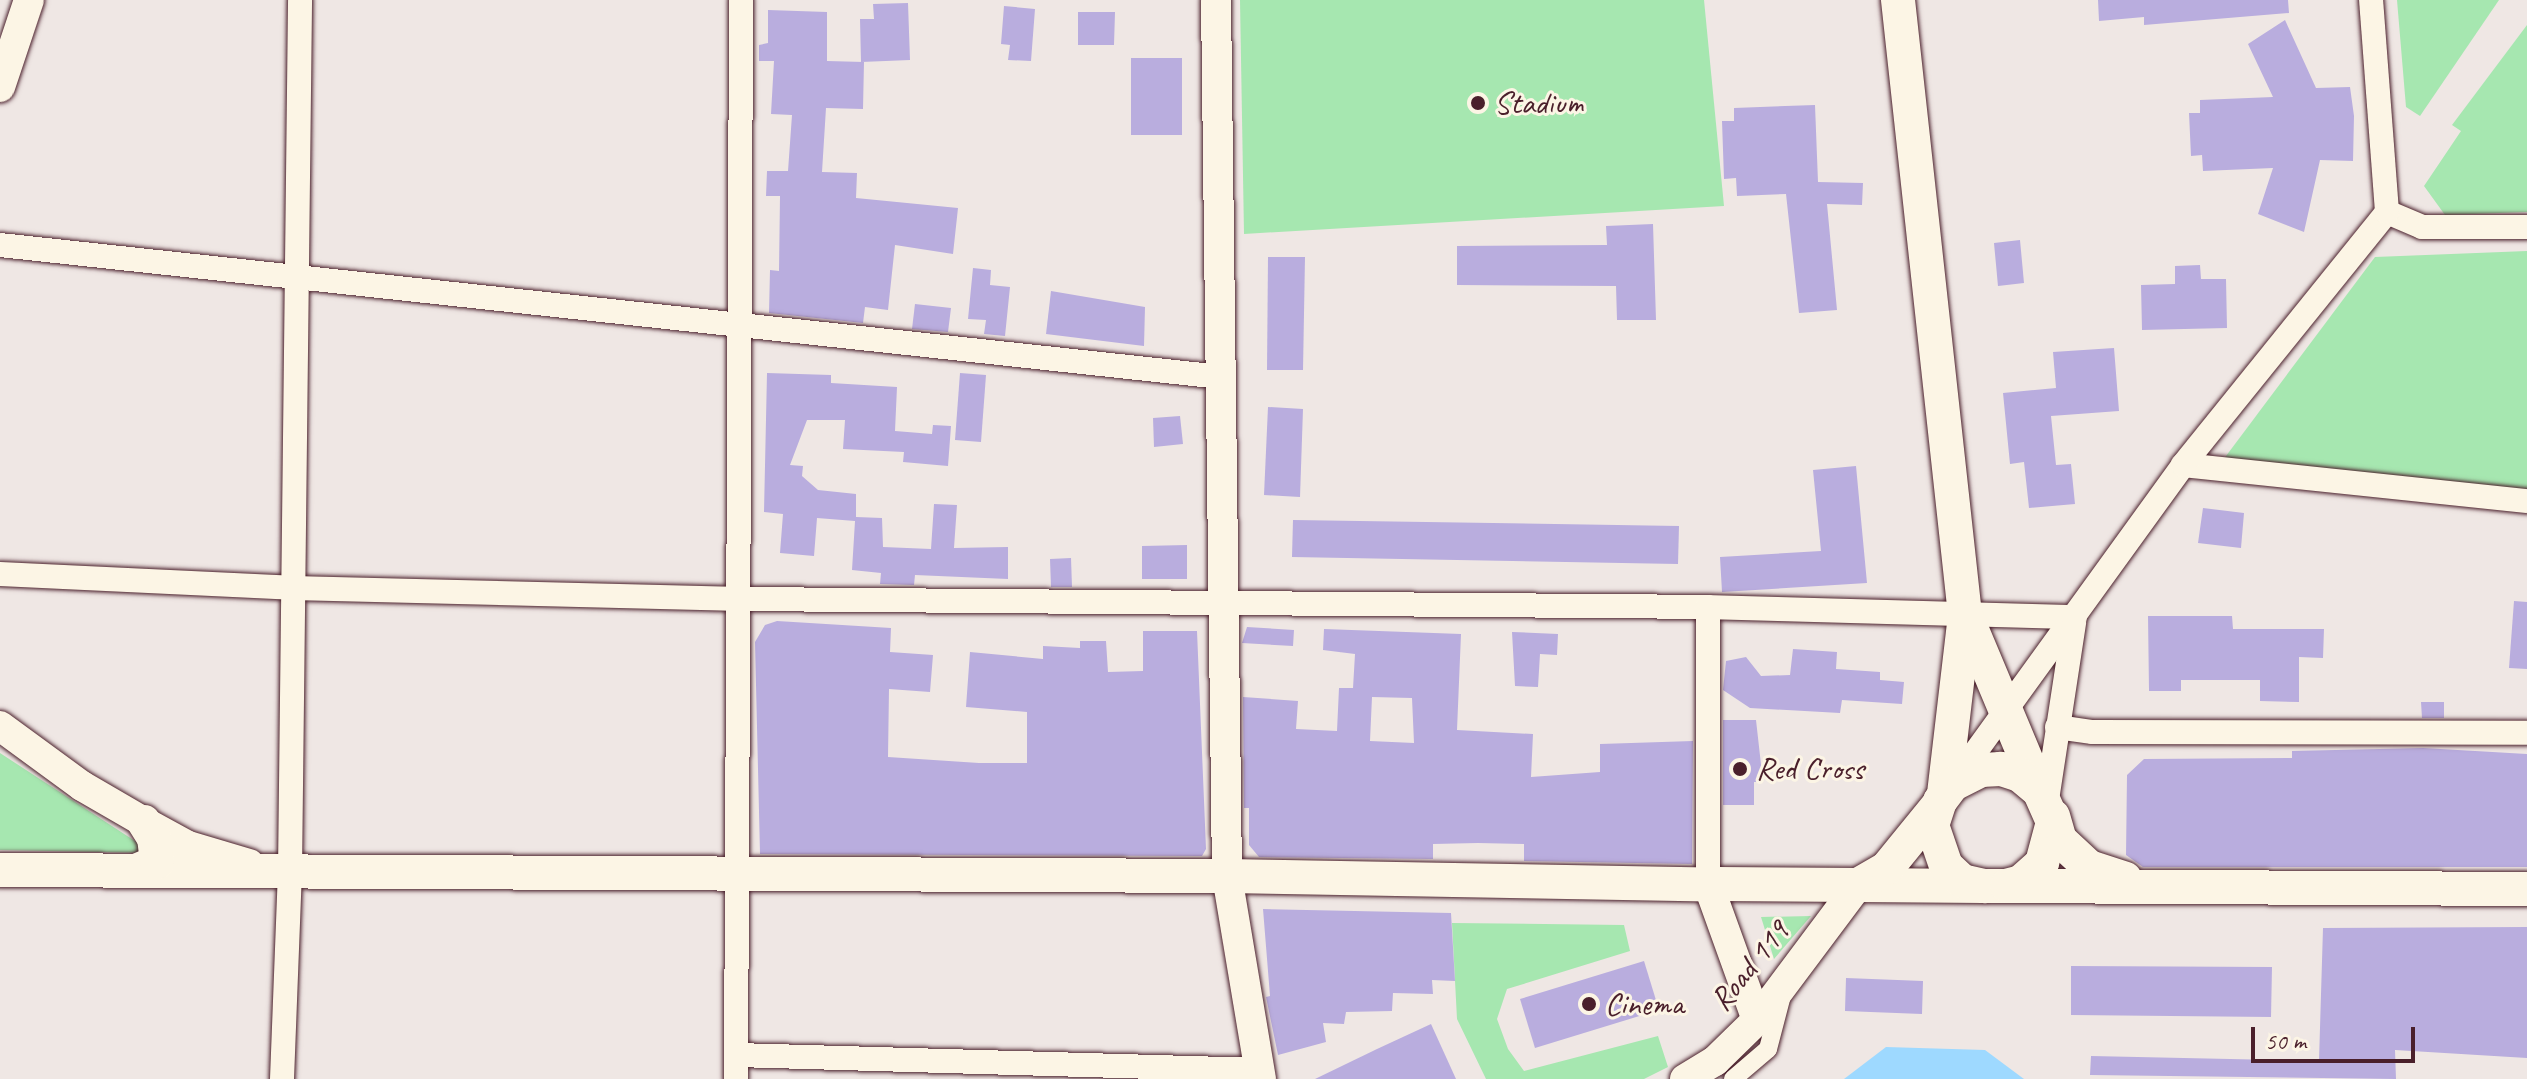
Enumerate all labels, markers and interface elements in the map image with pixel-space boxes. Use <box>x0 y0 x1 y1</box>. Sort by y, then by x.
place label: Stadium <box>1494 84 1583 122</box>
marker: Stadium <box>1469 94 1487 112</box>
place label: Red Cross <box>1756 750 1863 788</box>
marker: Red Cross <box>1731 760 1749 778</box>
street label: Road 119 <box>1702 913 1798 1019</box>
place label: Cinema <box>1605 985 1684 1023</box>
marker: Cinema <box>1580 995 1598 1013</box>
scale bar <box>2255 1011 2419 1061</box>
text: 50 m <box>2265 1026 2306 1056</box>

